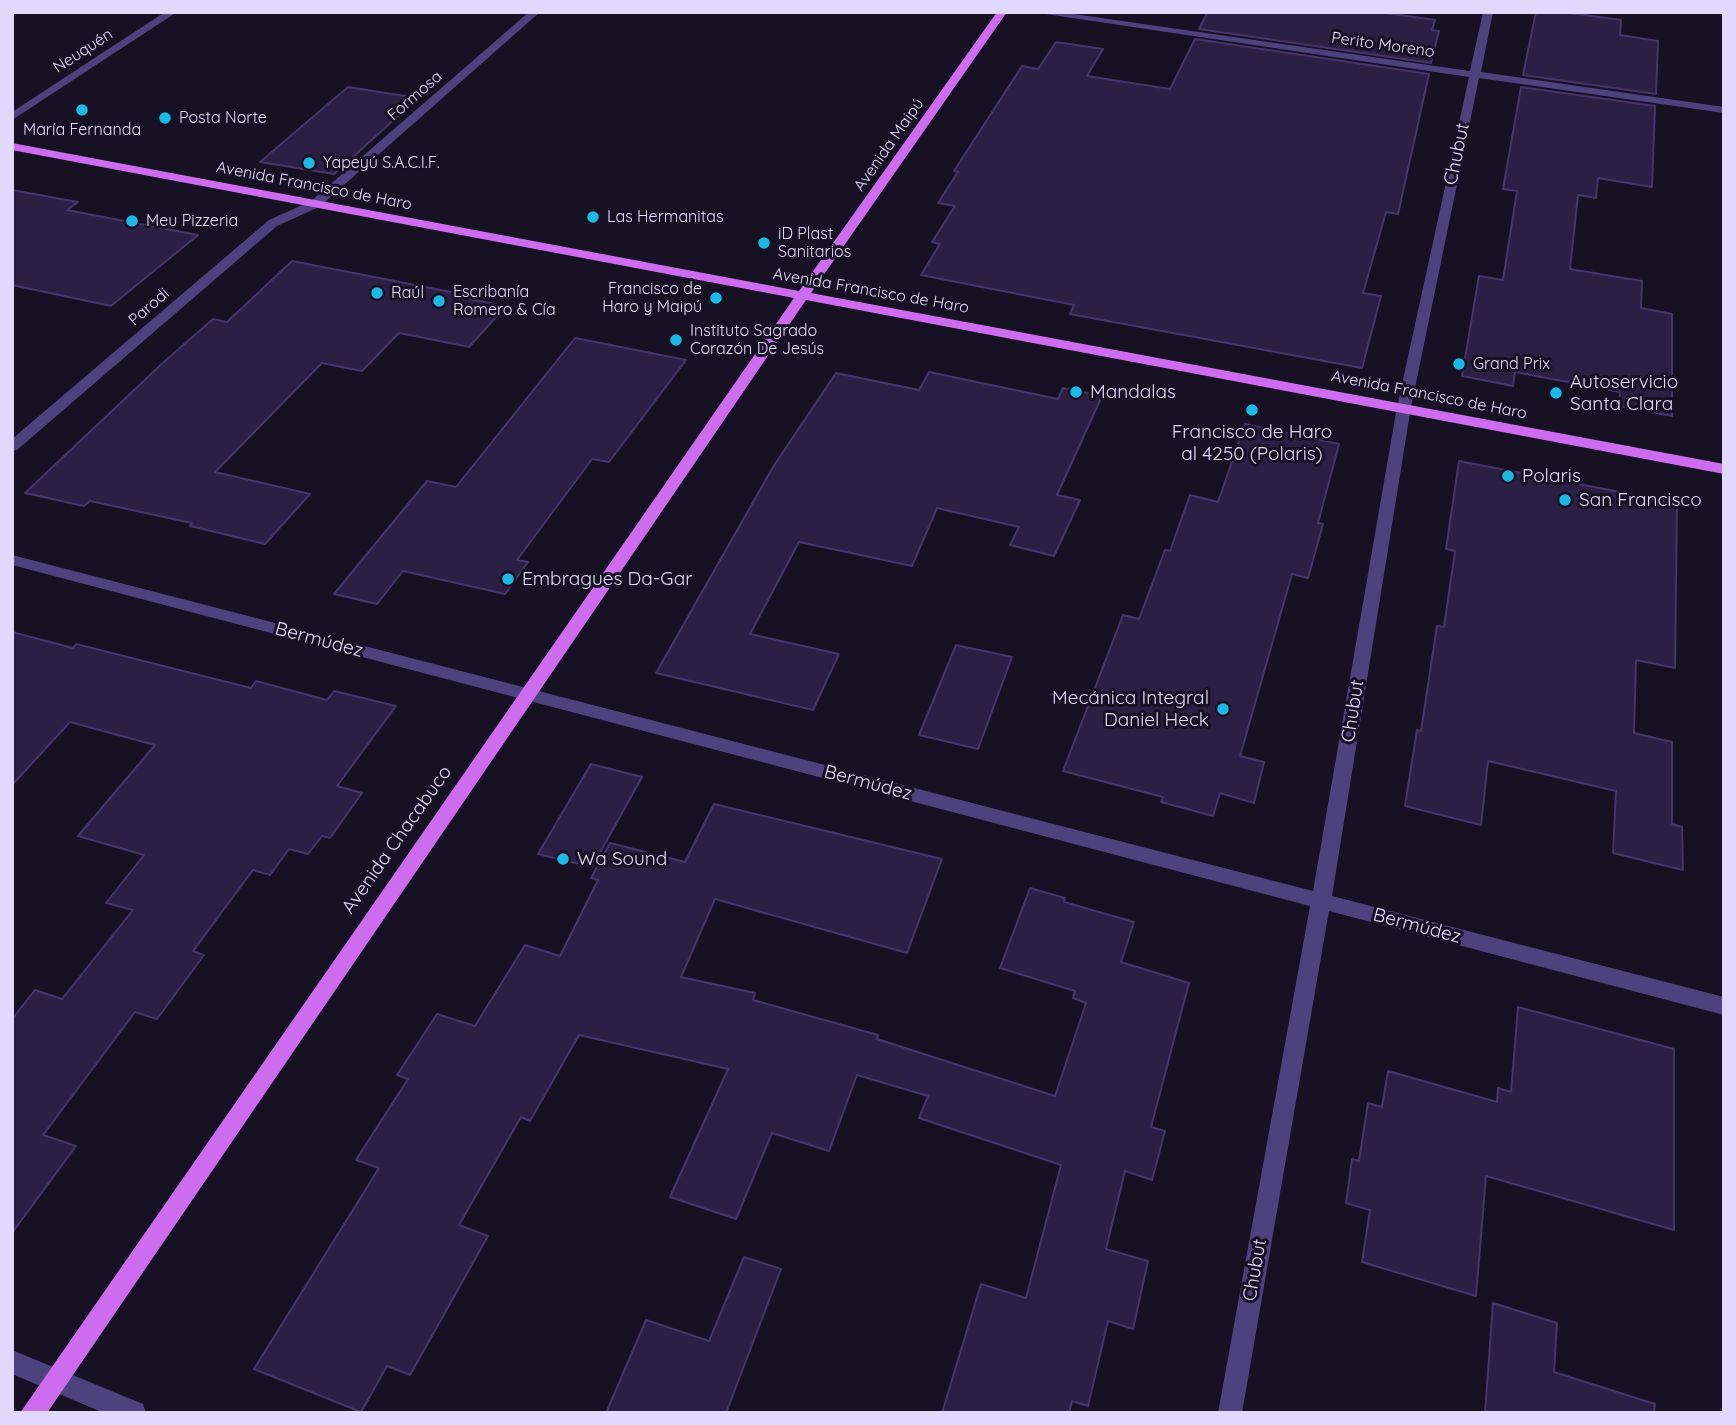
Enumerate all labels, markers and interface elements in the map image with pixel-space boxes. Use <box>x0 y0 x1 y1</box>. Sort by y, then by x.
street label: Neuquén <box>50 25 116 77</box>
street label: Perito Moreno <box>1330 28 1436 62</box>
street label: Formosa <box>384 67 446 125</box>
street label: Avenida Maipú <box>850 95 928 195</box>
marker: María Fernanda <box>74 102 90 118</box>
place label: Posta Norte <box>179 108 267 128</box>
marker: Posta Norte <box>157 110 173 126</box>
place label: María Fernanda <box>23 120 141 140</box>
street label: Chubut <box>1439 121 1475 187</box>
place label: Yapeyú S.A.C.I.F. <box>323 153 440 173</box>
marker: Yapeyú S.A.C.I.F. <box>301 155 317 171</box>
street label: Avenida Francisco de Haro <box>215 158 413 214</box>
place label: Las Hermanitas <box>607 207 723 227</box>
marker: Las Hermanitas <box>585 209 601 225</box>
place label: Meu Pizzeria <box>146 211 238 231</box>
marker: Meu Pizzeria <box>124 213 140 229</box>
place label: iD Plast Sanitarios <box>778 224 851 262</box>
marker: iD Plast Sanitarios <box>756 235 772 251</box>
street label: Avenida Francisco de Haro <box>771 264 971 318</box>
place label: Francisco de Haro y Maipú <box>602 279 702 317</box>
place label: Escribanía Romero & Cía <box>453 282 556 320</box>
place label: Raúl <box>391 283 424 303</box>
street label: Parodi <box>125 284 173 330</box>
marker: Raúl <box>369 285 385 301</box>
marker: Francisco de Haro y Maipú <box>708 290 724 306</box>
marker: Escribanía Romero & Cía <box>431 293 447 309</box>
place label: Instituto Sagrado Corazón De Jesús <box>690 321 824 359</box>
marker: Instituto Sagrado Corazón De Jesús <box>668 332 684 348</box>
place label: Grand Prix <box>1473 354 1550 374</box>
marker: Grand Prix <box>1451 356 1467 372</box>
street label: Avenida Francisco de Haro <box>1330 367 1528 423</box>
place label: Autoservicio Santa Clara <box>1570 371 1678 415</box>
place label: Mandalas <box>1090 381 1176 403</box>
marker: Mandalas <box>1068 384 1084 400</box>
marker: Autoservicio Santa Clara <box>1548 385 1564 401</box>
marker: Francisco de Haro al 4250 (Polaris) <box>1244 402 1260 418</box>
place label: Francisco de Haro al 4250 (Polaris) <box>1172 421 1332 465</box>
place label: Polaris <box>1522 465 1581 487</box>
marker: Polaris <box>1500 468 1516 484</box>
place label: San Francisco <box>1579 489 1702 511</box>
marker: San Francisco <box>1557 492 1573 508</box>
place label: Embragues Da-Gar <box>522 568 692 590</box>
marker: Embragues Da-Gar <box>500 571 516 587</box>
street label: Bermúdez <box>273 617 365 663</box>
street label: Chubut <box>1337 678 1369 744</box>
place label: Mecánica Integral Daniel Heck <box>1052 687 1209 731</box>
marker: Mecánica Integral Daniel Heck <box>1215 701 1231 717</box>
street label: Bermúdez <box>822 760 914 806</box>
street label: Avenida Chacabuco <box>337 762 457 918</box>
place label: Wa Sound <box>577 848 667 870</box>
marker: Wa Sound <box>555 851 571 867</box>
street label: Bermúdez <box>1371 903 1463 949</box>
street label: Chubut <box>1238 1237 1272 1303</box>

